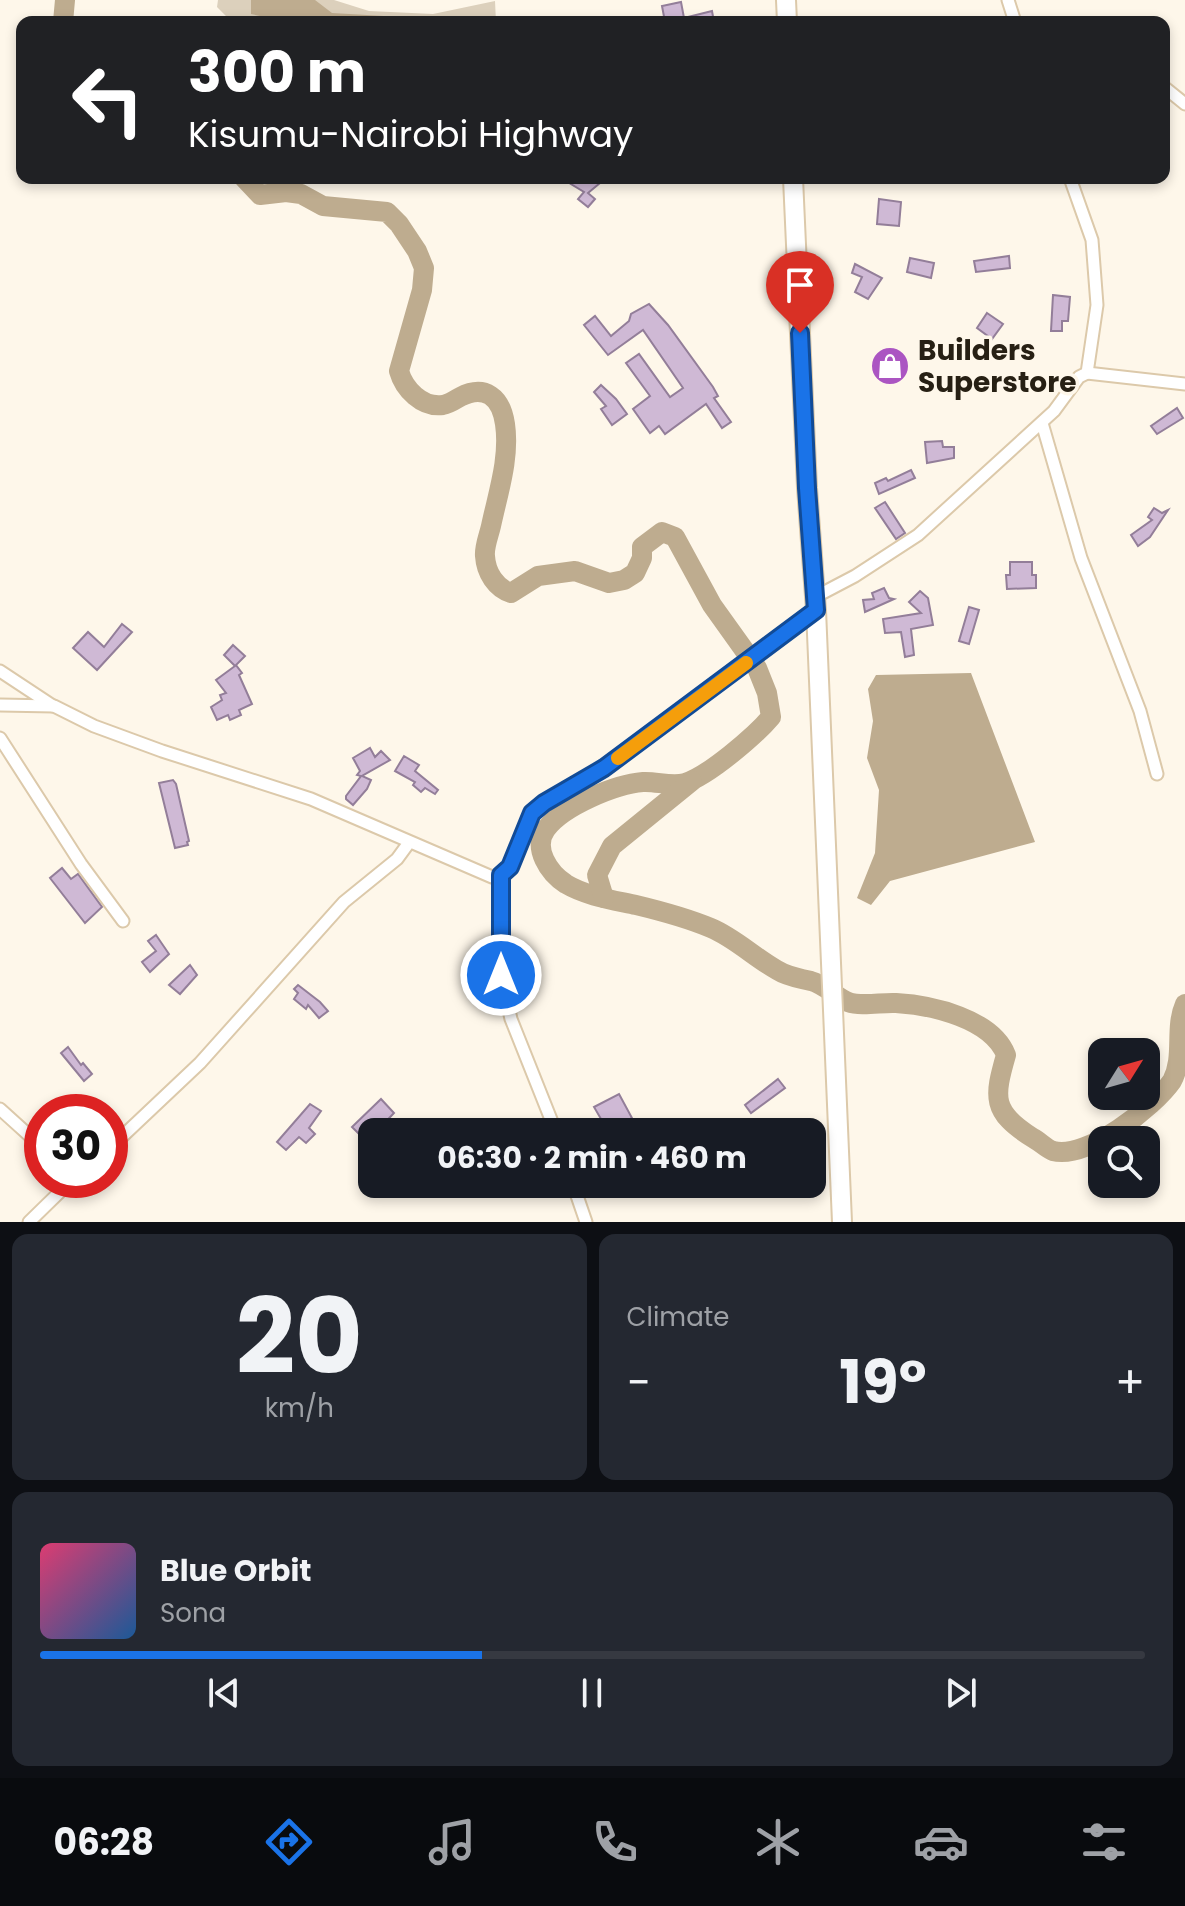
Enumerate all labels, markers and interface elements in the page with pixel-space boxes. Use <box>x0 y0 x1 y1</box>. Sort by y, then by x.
text: 300 m <box>188 33 366 112</box>
icon: left <box>56 48 160 152</box>
text: Kisumu-Nairobi Highway <box>188 109 633 160</box>
pin <box>766 251 834 333</box>
icon: arrive <box>778 263 822 307</box>
place label: Builders Superstore <box>918 331 1076 402</box>
shop icon: Builders Superstore <box>869 345 911 387</box>
position arrow <box>459 933 543 1017</box>
north arrow <box>1088 1038 1160 1110</box>
map controls <box>1088 1038 1160 1198</box>
speed limit sign: 30 <box>24 1094 128 1198</box>
button: search <box>1088 1126 1160 1198</box>
text: 06:30 · 2 min · 460 m <box>437 1136 747 1179</box>
text: 20 <box>236 1264 363 1409</box>
text: Climate <box>627 1299 729 1335</box>
text: 19° <box>839 1340 926 1424</box>
text: − <box>627 1352 651 1413</box>
text: + <box>1115 1352 1145 1413</box>
text: km/h <box>265 1390 334 1426</box>
text: Blue Orbit <box>160 1549 312 1592</box>
text: Sona <box>160 1595 226 1631</box>
icon: previous <box>202 1671 246 1715</box>
icon: pause <box>570 1671 614 1715</box>
icon: next <box>939 1671 983 1715</box>
icon: directions <box>261 1814 317 1870</box>
icon: music <box>424 1814 480 1870</box>
icon: phone <box>587 1814 643 1870</box>
icon: climate <box>750 1814 806 1870</box>
icon: car <box>913 1814 969 1870</box>
icon: filters <box>1076 1814 1132 1870</box>
text: 06:28 <box>53 1817 154 1868</box>

